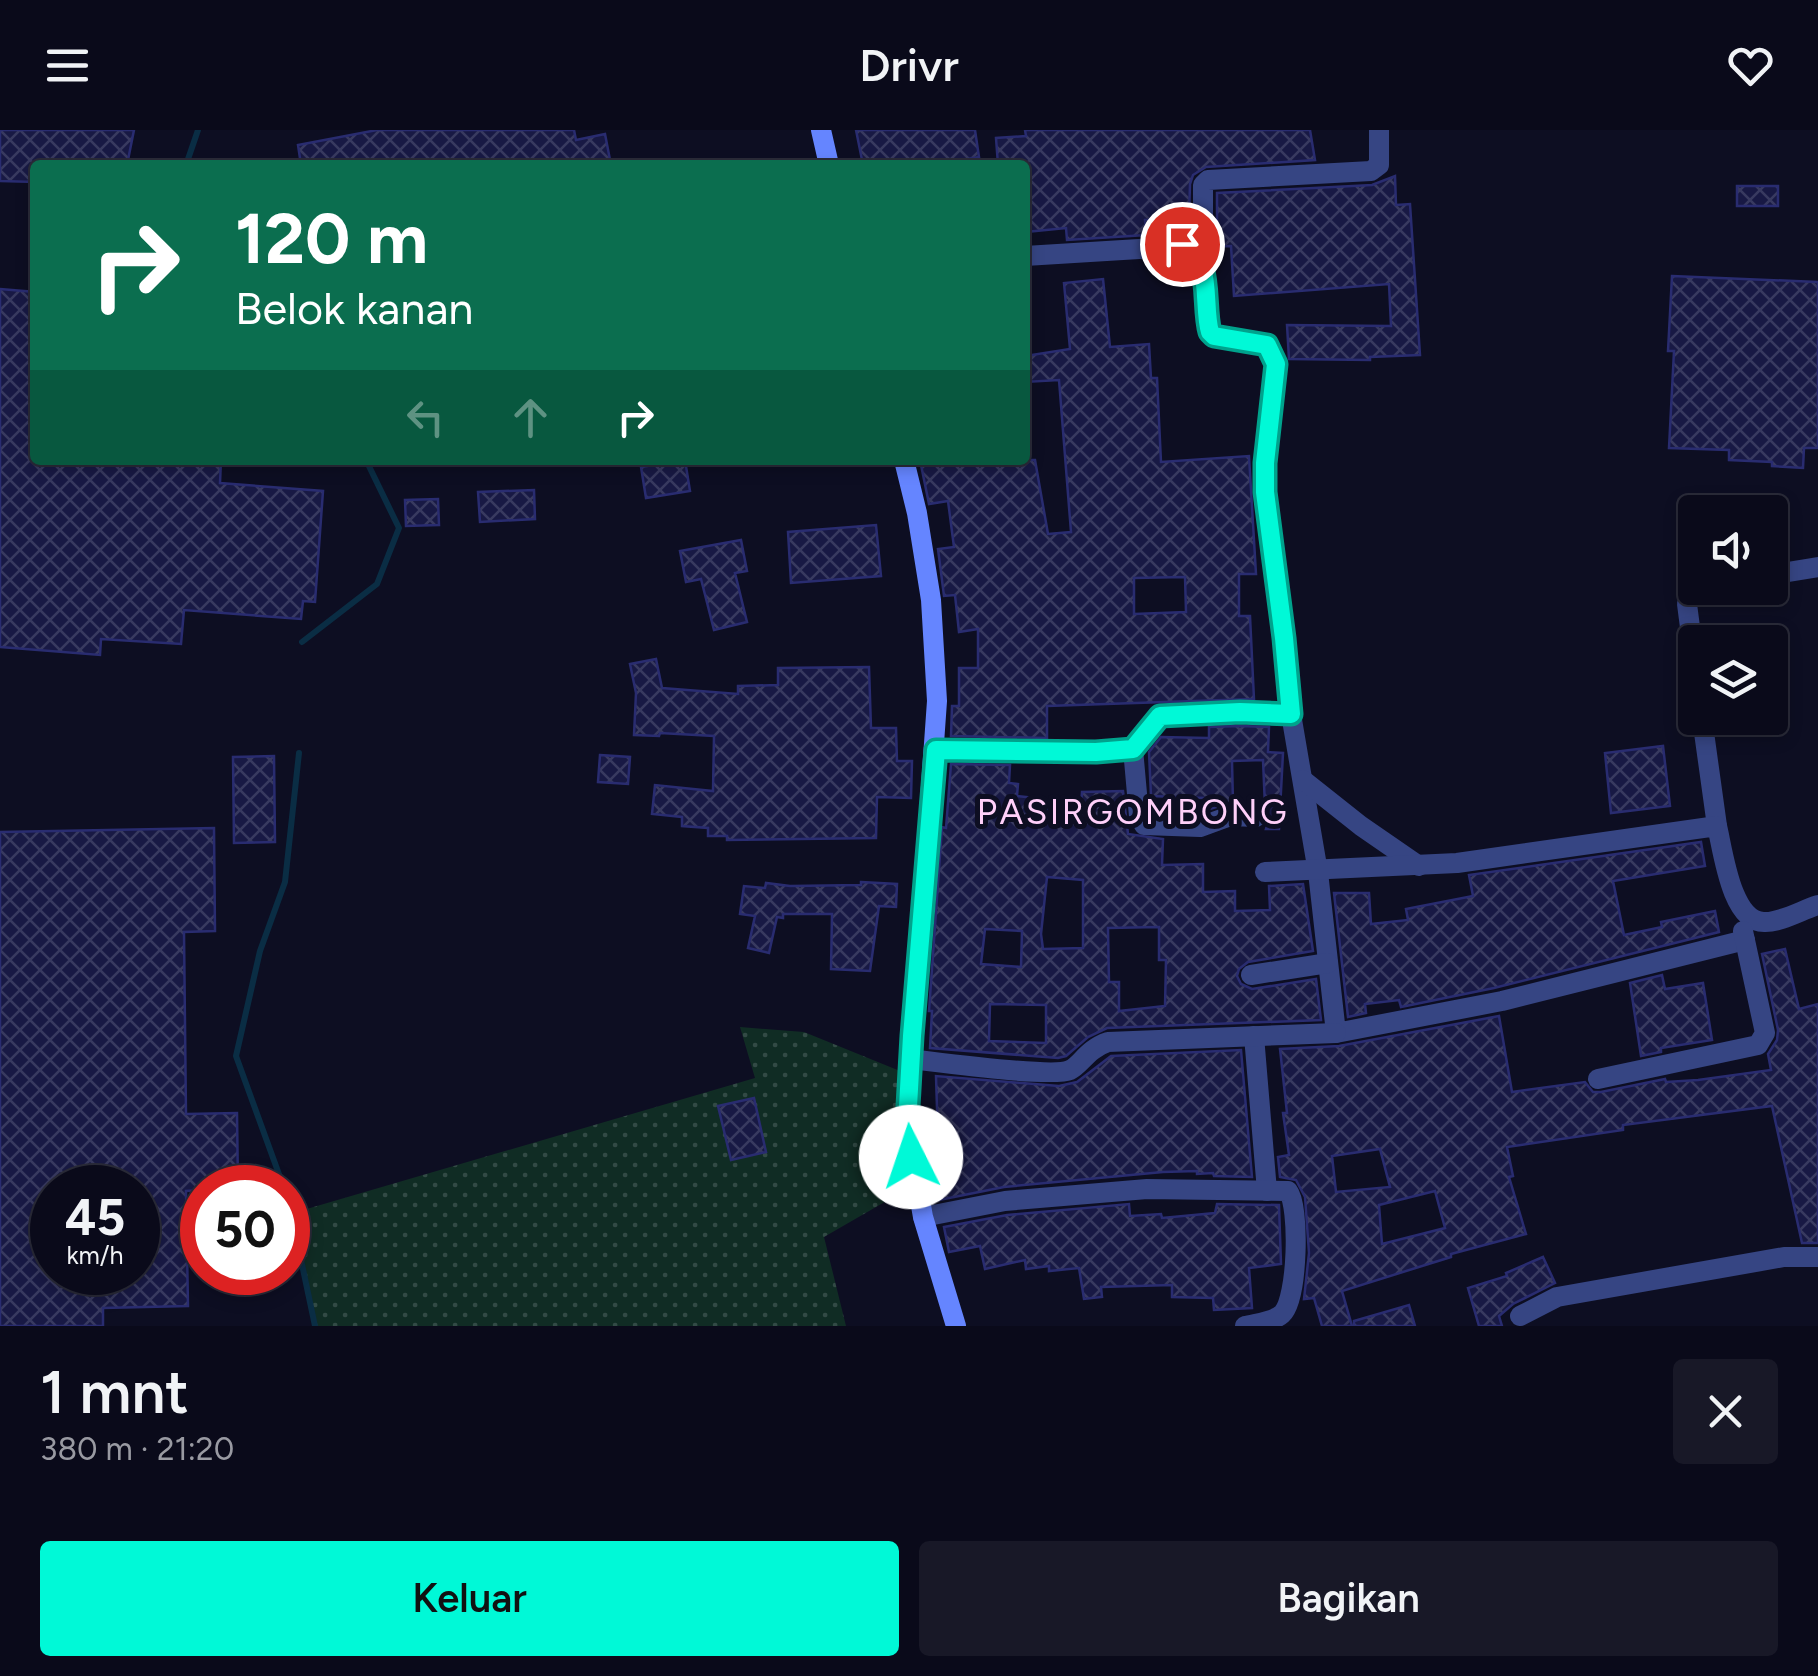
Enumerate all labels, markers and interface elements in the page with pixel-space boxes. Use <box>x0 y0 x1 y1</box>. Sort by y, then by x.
icon: menu <box>40 38 95 93</box>
text: Drivr <box>859 38 959 92</box>
icon: heart <box>1723 38 1778 93</box>
text: 120 m <box>235 196 428 281</box>
icon: right <box>70 200 200 330</box>
pin <box>1140 202 1225 287</box>
icon: arrive <box>1155 217 1210 272</box>
text: Belok kanan <box>235 281 473 335</box>
icon: left <box>398 390 453 445</box>
icon: ahead <box>503 390 558 445</box>
icon: right <box>608 390 663 445</box>
map controls <box>1678 495 1788 735</box>
button: sound <box>1678 495 1788 605</box>
button: layers <box>1678 625 1788 735</box>
district label: PASIRGOMBONG <box>977 791 1289 833</box>
position arrow <box>859 1105 963 1209</box>
speed limit sign: 50 <box>180 1165 310 1295</box>
text: 45 <box>65 1187 125 1248</box>
text: km/h <box>66 1240 124 1270</box>
text: 1 mnt <box>40 1356 189 1428</box>
button: close <box>1673 1359 1778 1464</box>
text: 380 m · 21:20 <box>40 1430 234 1468</box>
button: Keluar <box>40 1541 899 1656</box>
button: Bagikan <box>919 1541 1778 1656</box>

